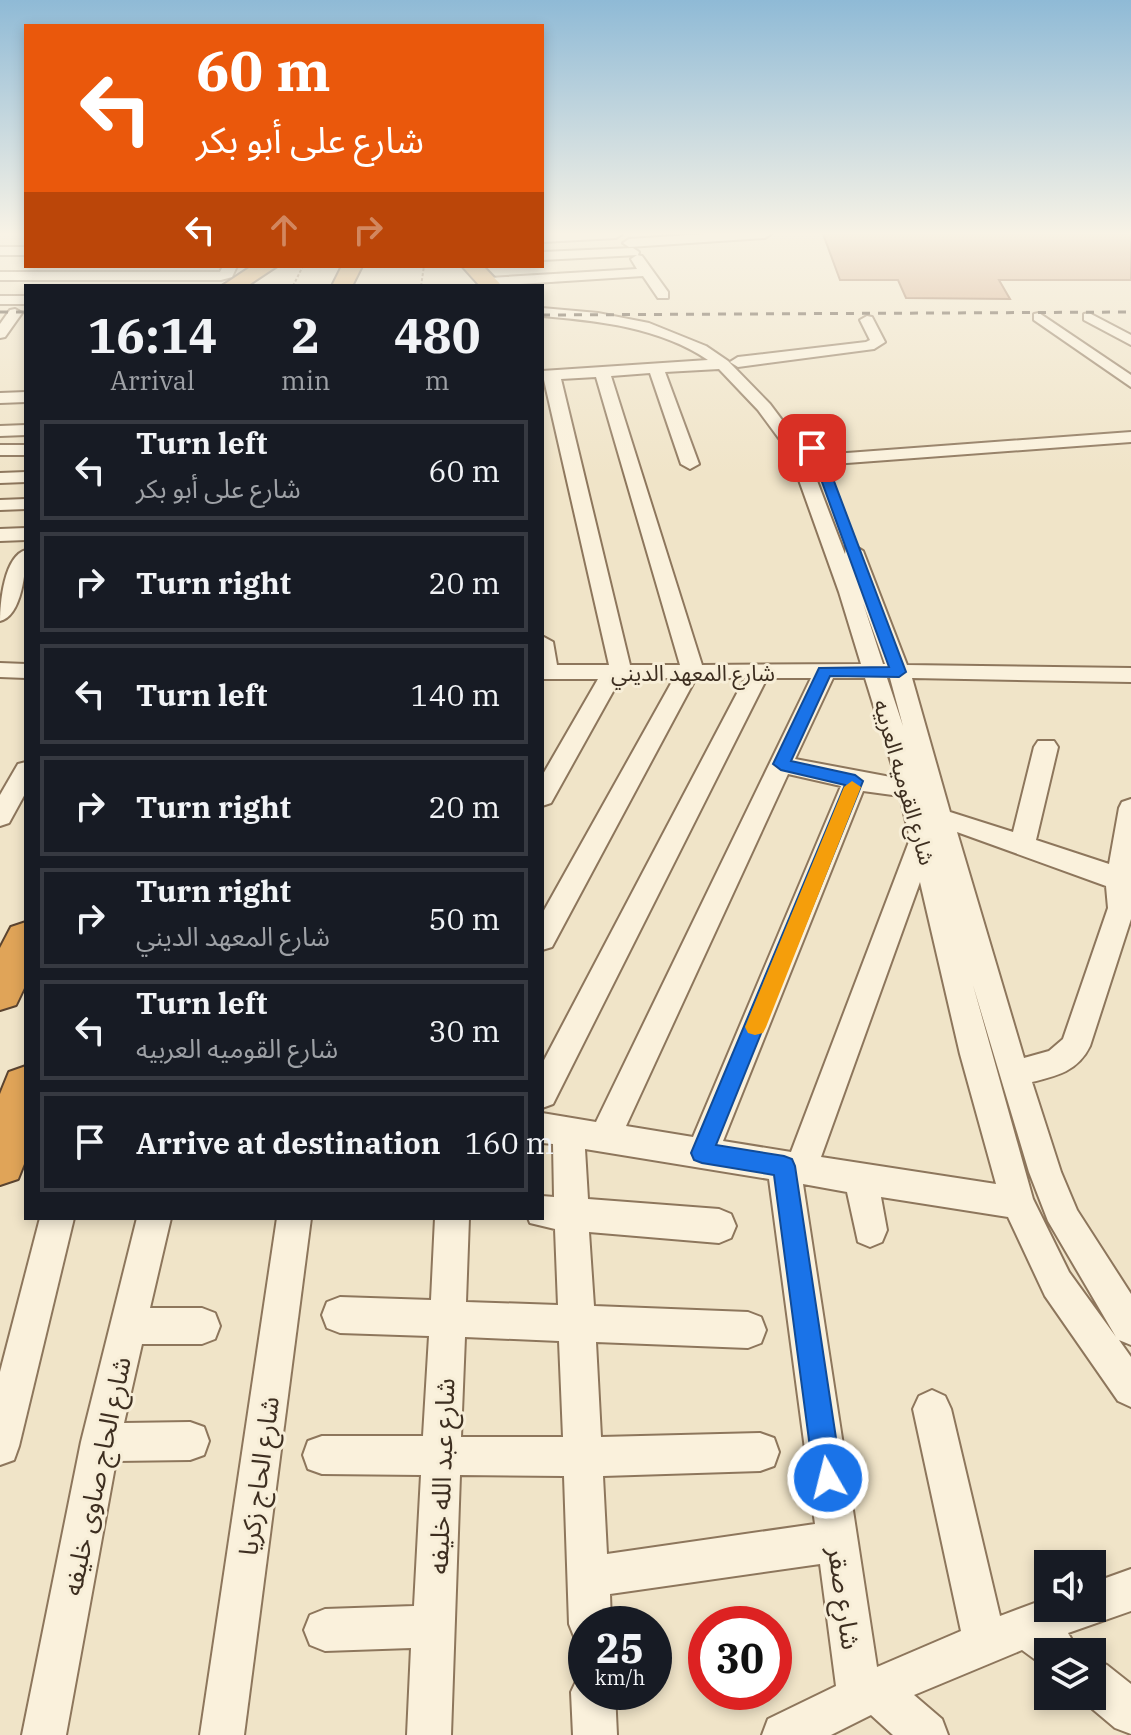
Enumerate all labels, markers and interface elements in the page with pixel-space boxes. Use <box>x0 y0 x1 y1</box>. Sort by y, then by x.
text: 60 m <box>196 34 331 106</box>
icon: left <box>64 56 168 160</box>
text: شارع على أبو بكر <box>196 116 424 163</box>
icon: left <box>178 208 222 252</box>
icon: ahead <box>262 208 306 252</box>
icon: right <box>346 208 390 252</box>
text: 16:14 <box>88 304 217 366</box>
text: 2 <box>291 304 320 366</box>
text: 480 <box>394 304 480 366</box>
text: Arrival <box>110 363 195 397</box>
text: min <box>281 363 330 397</box>
text: m <box>425 363 450 397</box>
pin <box>778 414 846 482</box>
text: Turn left <box>136 423 268 462</box>
icon: arrive <box>790 426 834 470</box>
icon: left <box>68 448 112 492</box>
text: 60 m <box>428 451 500 490</box>
text: شارع على أبو بكر <box>136 471 301 505</box>
icon: right <box>68 560 112 604</box>
text: Turn right <box>136 563 291 602</box>
text: 20 m <box>428 563 500 602</box>
street label: شارع المعهد الديني <box>611 658 775 690</box>
icon: left <box>68 672 112 716</box>
text: Turn left <box>136 675 268 714</box>
text: 140 m <box>410 675 500 714</box>
street label: شارع القوميه العربيه <box>865 696 943 869</box>
icon: right <box>68 784 112 828</box>
text: Turn right <box>136 787 291 826</box>
text: 20 m <box>428 787 500 826</box>
text: Turn right <box>136 871 291 910</box>
icon: right <box>68 896 112 940</box>
text: 50 m <box>428 899 500 938</box>
text: شارع المعهد الديني <box>136 919 330 953</box>
text: Turn left <box>136 983 268 1022</box>
icon: left <box>68 1008 112 1052</box>
text: 30 m <box>428 1011 500 1050</box>
text: شارع القوميه العربيه <box>136 1031 338 1065</box>
icon: arrive <box>68 1120 112 1164</box>
text: Arrive at destination <box>136 1123 441 1162</box>
text: 160 m <box>465 1123 554 1162</box>
street label: شارع الحاج صاوى خليفه <box>54 1354 141 1599</box>
street label: شارع عبد الله خليفه <box>421 1377 464 1575</box>
street label: شارع الحاج زكريا <box>230 1394 289 1558</box>
position arrow <box>786 1436 870 1520</box>
street label: شارع صقر <box>818 1543 869 1652</box>
map controls <box>1034 1550 1106 1710</box>
button: sound <box>1034 1550 1106 1622</box>
speed limit sign: 30 <box>688 1606 792 1710</box>
text: 25 <box>596 1622 644 1674</box>
button: layers <box>1034 1638 1106 1710</box>
text: km/h <box>595 1664 645 1691</box>

